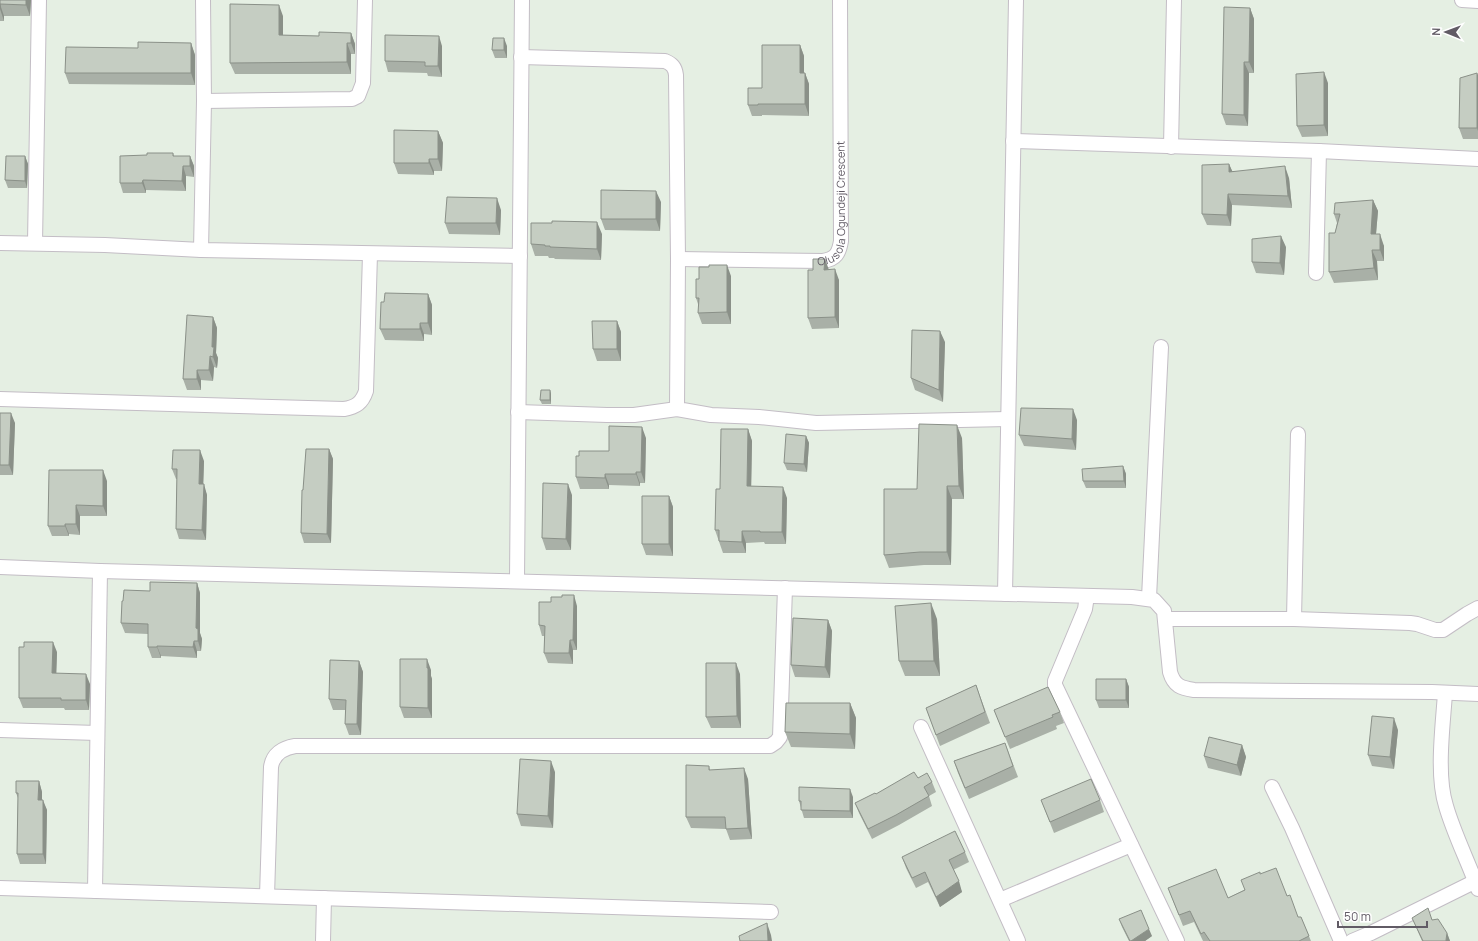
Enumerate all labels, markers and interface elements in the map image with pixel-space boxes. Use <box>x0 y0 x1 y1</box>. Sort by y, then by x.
north arrow <box>1426 12 1466 52</box>
text: N <box>1428 28 1443 36</box>
street label: Olusola Ogundeji Crescent <box>817 141 848 268</box>
scale bar <box>1338 903 1427 929</box>
text: 50 m <box>1344 908 1371 925</box>

